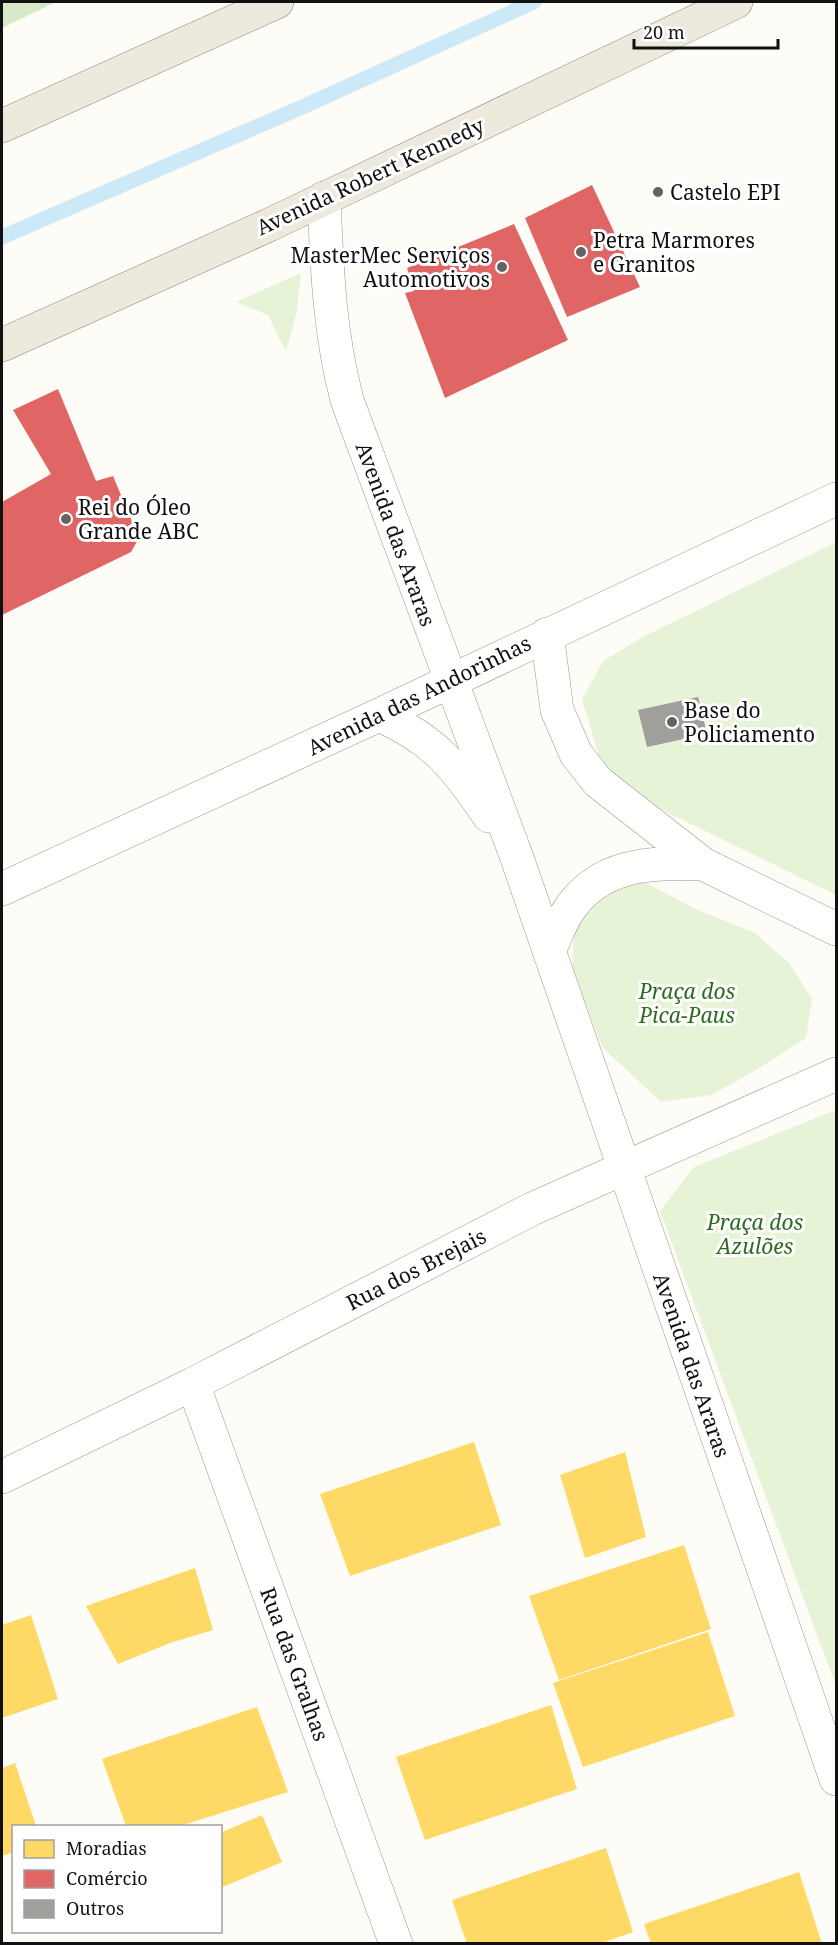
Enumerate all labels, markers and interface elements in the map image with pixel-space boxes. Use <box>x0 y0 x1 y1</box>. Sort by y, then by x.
scale bar <box>634 12 778 50</box>
text: 20 m <box>643 20 685 44</box>
street label: Avenida Robert Kennedy <box>251 111 489 241</box>
place label: Castelo EPI <box>670 178 780 206</box>
marker: Castelo EPI <box>651 185 665 199</box>
place label: Petra Marmores e Granitos <box>593 226 755 278</box>
place label: MasterMec Serviços Automotivos <box>290 241 490 293</box>
marker: Petra Marmores e Granitos <box>574 245 588 259</box>
marker: MasterMec Serviços Automotivos <box>495 260 509 274</box>
street label: Avenida das Araras <box>350 438 442 630</box>
place label: Rei do Óleo Grande ABC <box>78 493 199 545</box>
marker: Rei do Óleo Grande ABC <box>59 512 73 526</box>
street label: Avenida das Andorinhas <box>303 629 535 761</box>
place label: Base do Policiamento <box>684 696 815 748</box>
marker: Base do Policiamento <box>665 715 679 729</box>
park label: Praça dos Pica-Paus <box>638 977 735 1029</box>
park label: Praça dos Azulões <box>706 1208 803 1260</box>
street label: Rua dos Brejais <box>341 1222 491 1316</box>
street label: Avenida das Araras <box>647 1269 737 1461</box>
street label: Rua das Gralhas <box>254 1583 336 1745</box>
legend <box>12 1825 222 1933</box>
text: Moradias <box>66 1836 147 1860</box>
text: Comércio <box>66 1866 148 1890</box>
text: Outros <box>66 1896 124 1920</box>

